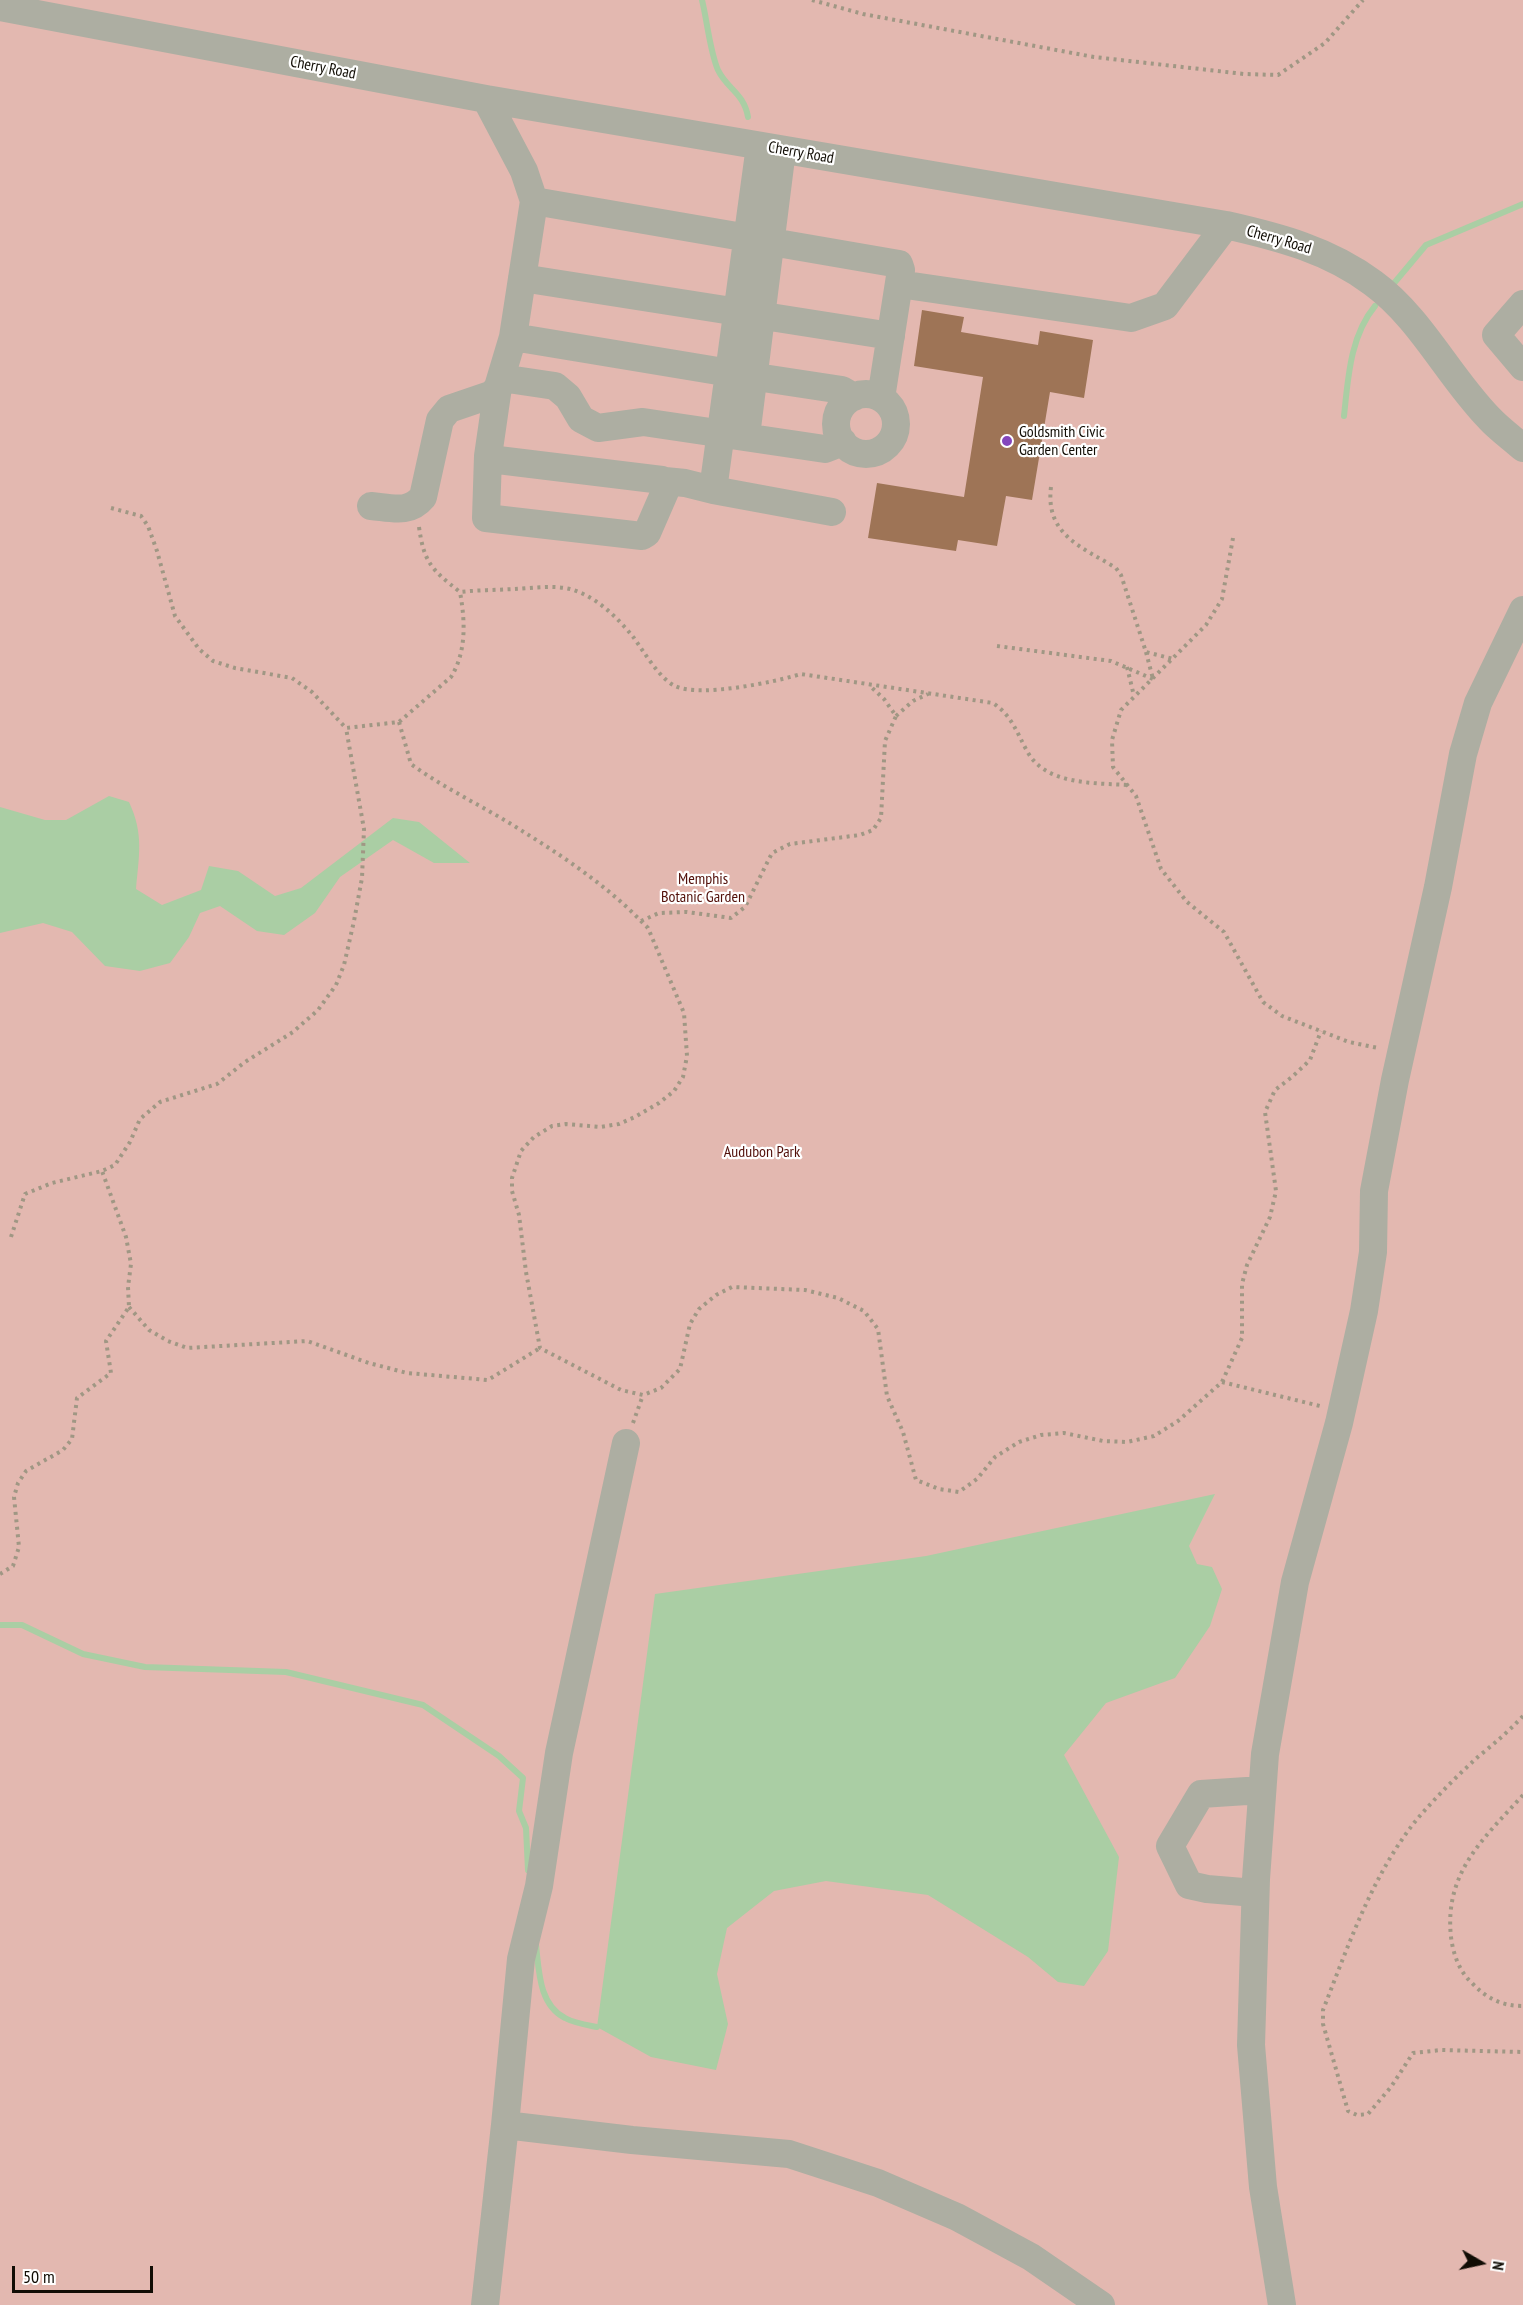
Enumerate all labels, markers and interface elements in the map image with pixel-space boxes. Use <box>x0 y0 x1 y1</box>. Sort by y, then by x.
street label: Cherry Road <box>289 52 357 84</box>
street label: Cherry Road <box>767 138 835 168</box>
street label: Cherry Road <box>1244 222 1314 258</box>
place label: Goldsmith Civic Garden Center <box>1019 422 1105 460</box>
marker: Goldsmith Civic Garden Center <box>1000 434 1014 448</box>
park label: Memphis Botanic Garden <box>661 869 745 907</box>
park label: Audubon Park <box>724 1142 800 1162</box>
north arrow <box>1451 2233 1511 2293</box>
scale bar <box>15 2254 156 2292</box>
text: N <box>1488 2260 1509 2272</box>
text: 50 m <box>23 2265 55 2288</box>

